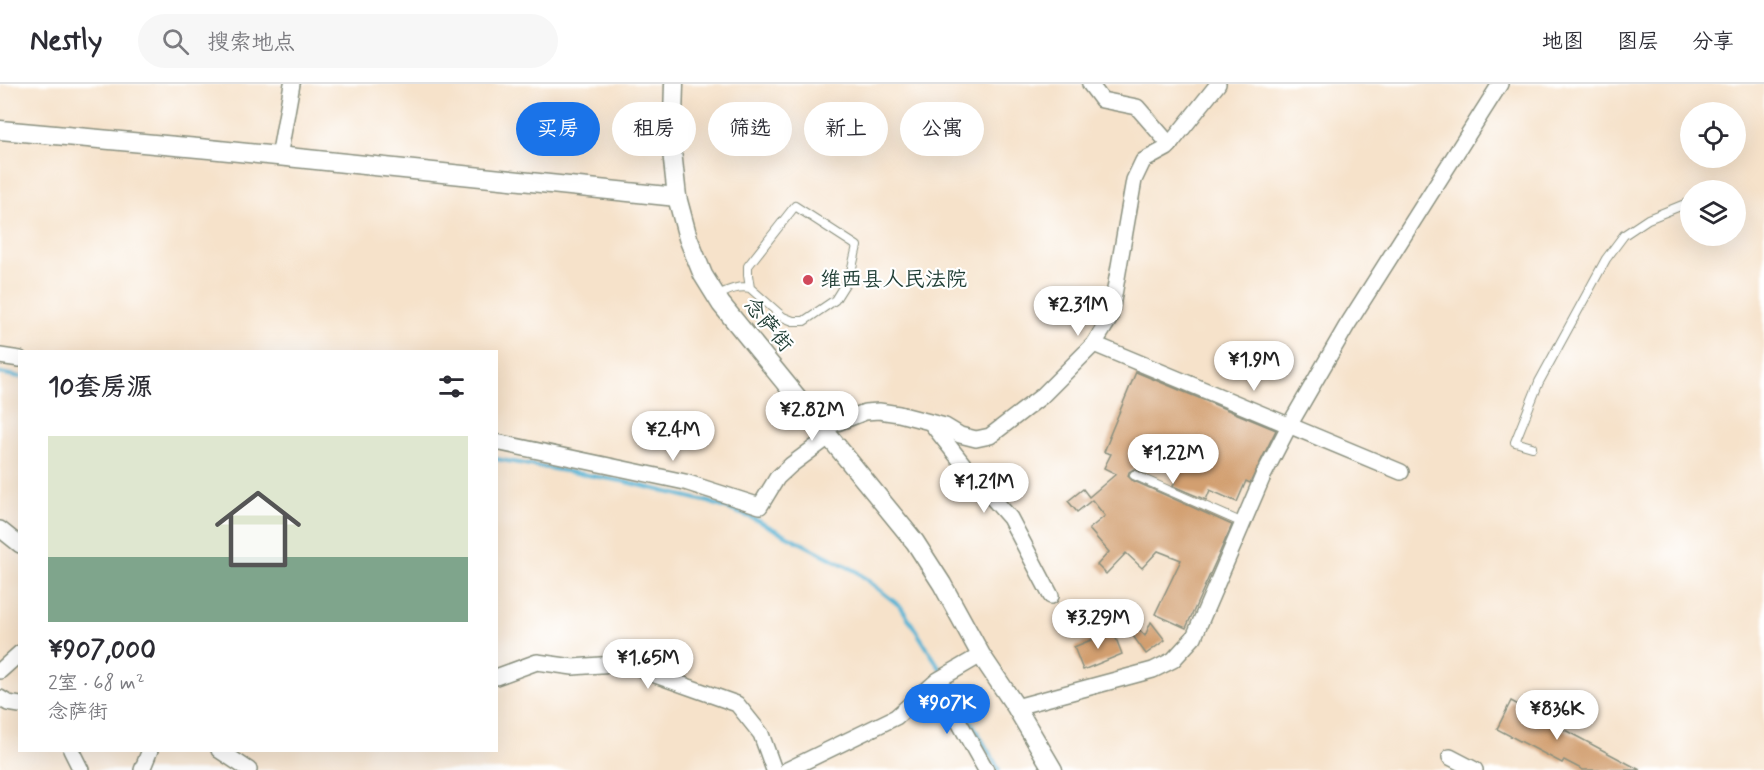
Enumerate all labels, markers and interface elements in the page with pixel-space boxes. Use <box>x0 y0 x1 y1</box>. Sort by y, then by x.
search box <box>138 14 558 68</box>
text: Nestly <box>30 23 102 60</box>
icon: search <box>159 25 192 58</box>
text: 地图 <box>1542 28 1584 56</box>
text: 图层 <box>1617 28 1659 56</box>
text: 分享 <box>1692 28 1734 56</box>
text: 搜索地点 <box>207 29 295 57</box>
chip: 买房 <box>516 102 600 156</box>
chip: 租房 <box>612 102 696 156</box>
chip: 筛选 <box>708 102 792 156</box>
chip: 新上 <box>804 102 888 156</box>
chip: 公寓 <box>900 102 984 156</box>
map controls <box>1680 102 1746 246</box>
button: locate <box>1680 102 1746 168</box>
button: layers <box>1680 180 1746 246</box>
place label: 维西县人民法院 <box>820 266 967 294</box>
marker: 维西县人民法院 <box>801 273 815 287</box>
pin: ¥2.31M <box>1029 286 1127 337</box>
street label: 念萨街 <box>737 292 799 358</box>
text: ¥2.31M <box>1048 292 1108 319</box>
pin: ¥1.9M <box>1212 341 1296 392</box>
text: ¥1.9M <box>1228 347 1280 374</box>
icon: filters <box>435 370 468 403</box>
text: 10套房源 <box>48 371 153 405</box>
pin: ¥2.82M <box>763 391 861 442</box>
text: ¥2.82M <box>780 397 844 424</box>
pin: ¥2.4M <box>631 411 715 462</box>
text: ¥2.4M <box>646 417 700 444</box>
pin: ¥1.22M <box>1124 434 1222 485</box>
text: ¥1.22M <box>1142 440 1204 467</box>
pin: ¥1.21M <box>935 463 1033 514</box>
text: ¥1.21M <box>954 469 1014 496</box>
icon: home <box>204 475 312 583</box>
pin: ¥3.29M <box>1049 599 1147 650</box>
text: ¥3.29M <box>1066 605 1130 632</box>
text: ¥907,000 <box>48 634 156 668</box>
pin: ¥1.65M <box>599 639 697 690</box>
text: ¥1.65M <box>616 645 680 672</box>
text: 2室 · 68 m² <box>48 670 145 697</box>
pin: ¥907K <box>905 684 989 735</box>
text: ¥907K <box>918 690 976 717</box>
pin: ¥836K <box>1515 690 1599 741</box>
text: ¥836K <box>1530 696 1584 723</box>
text: 念萨街 <box>48 699 108 726</box>

